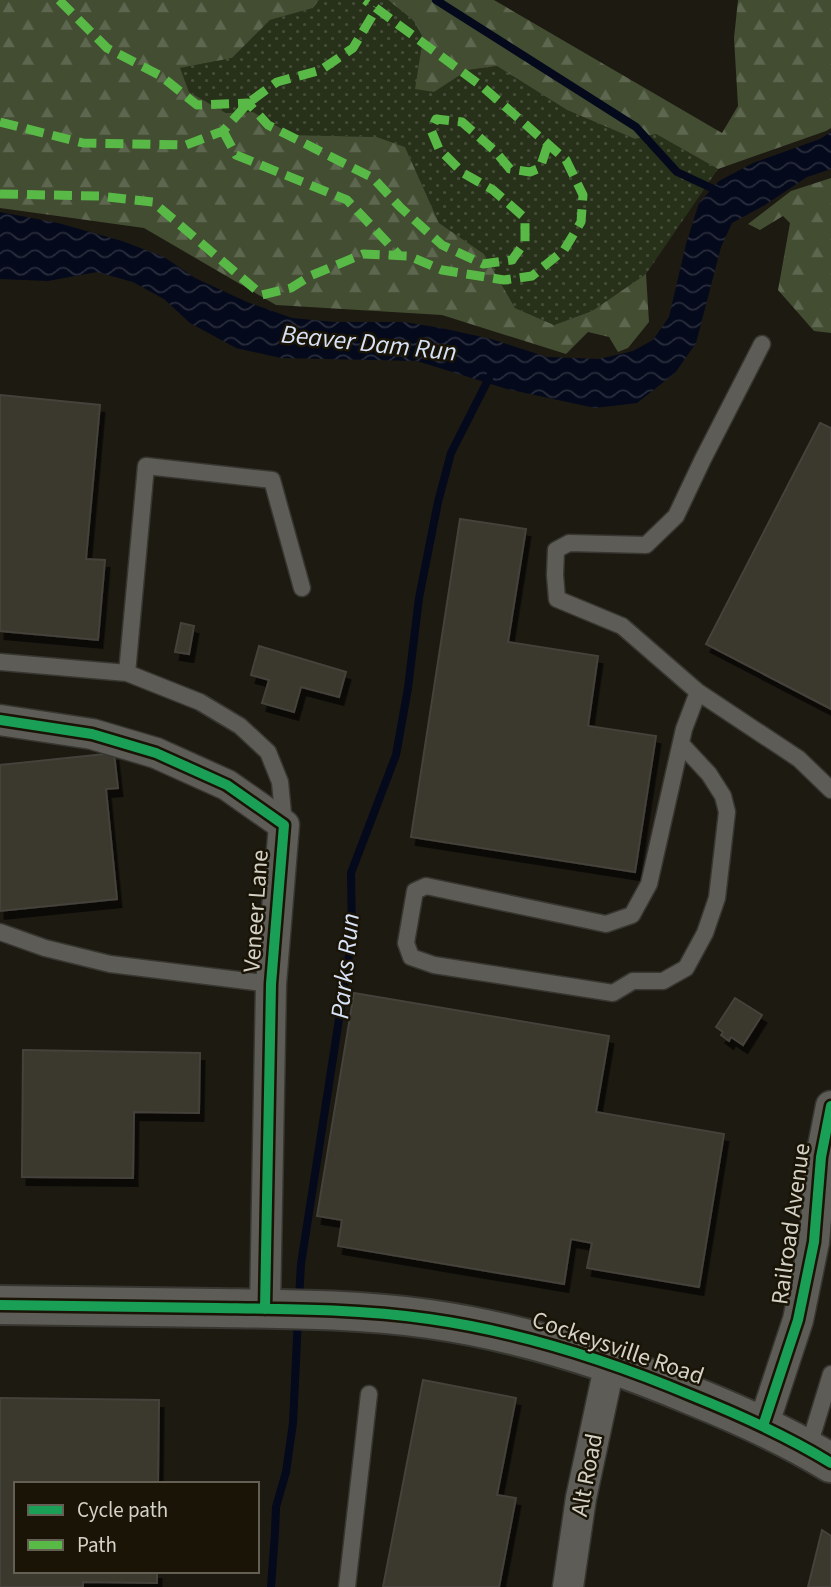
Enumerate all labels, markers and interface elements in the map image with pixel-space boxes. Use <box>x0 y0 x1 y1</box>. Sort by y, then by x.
water label: Beaver Dam Run <box>279 315 459 371</box>
street label: Veneer Lane <box>234 849 278 973</box>
water label: Parks Run <box>321 911 369 1021</box>
street label: Railroad Avenue <box>762 1141 820 1307</box>
street label: Cockeysville Road <box>527 1302 709 1394</box>
street label: Alt Road <box>562 1431 612 1519</box>
legend <box>14 1482 259 1573</box>
text: Cycle path <box>77 1495 168 1525</box>
text: Path <box>77 1530 117 1560</box>

